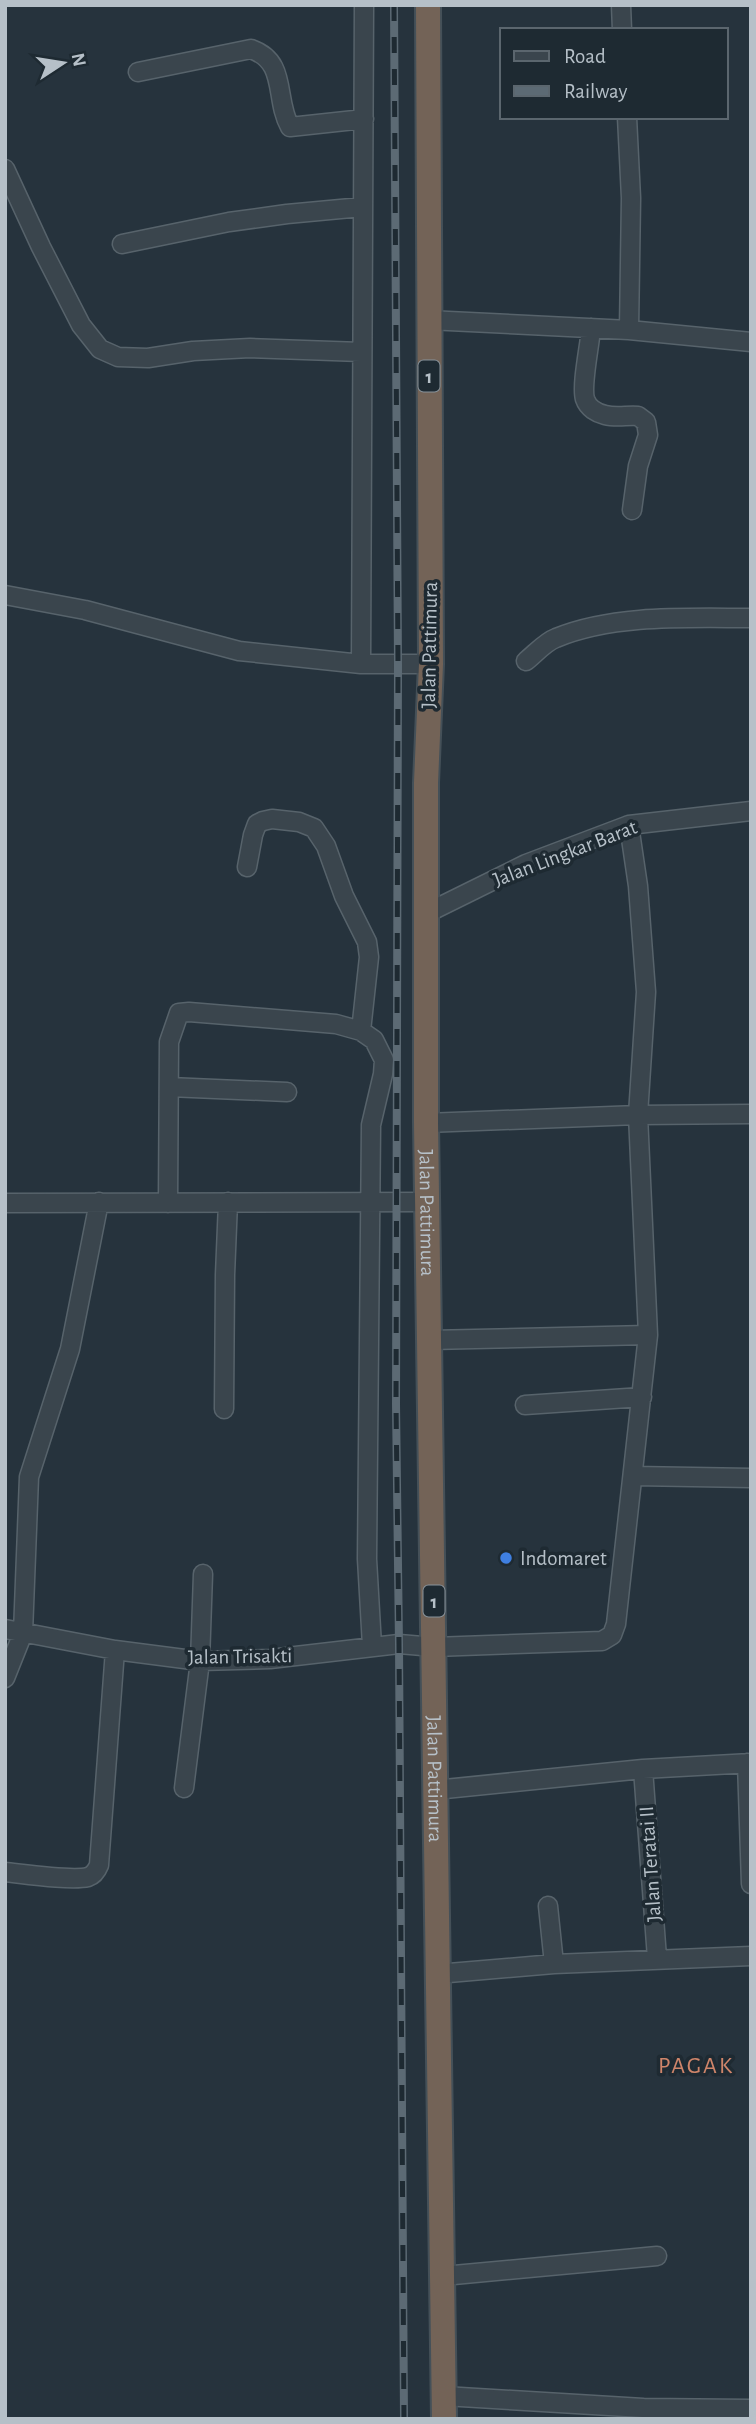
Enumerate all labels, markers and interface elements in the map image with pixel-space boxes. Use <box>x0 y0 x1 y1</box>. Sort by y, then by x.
north arrow <box>28 28 98 98</box>
legend <box>500 28 728 119</box>
text: Road <box>564 46 606 67</box>
text: N <box>67 51 89 68</box>
text: Railway <box>564 81 627 102</box>
road number: 1 <box>418 360 440 392</box>
street label: Jalan Pattimura <box>418 581 441 709</box>
street label: Jalan Lingkar Barat <box>490 816 640 891</box>
street label: Jalan Pattimura <box>415 1149 438 1277</box>
place label: Indomaret <box>520 1548 607 1569</box>
marker: Indomaret <box>498 1550 514 1566</box>
road number: 1 <box>424 1586 444 1616</box>
street label: Jalan Trisakti <box>188 1645 292 1668</box>
street label: Jalan Pattimura <box>423 1715 446 1843</box>
street label: Jalan Teratai II <box>636 1805 665 1922</box>
district label: PAGAK <box>658 2054 734 2078</box>

